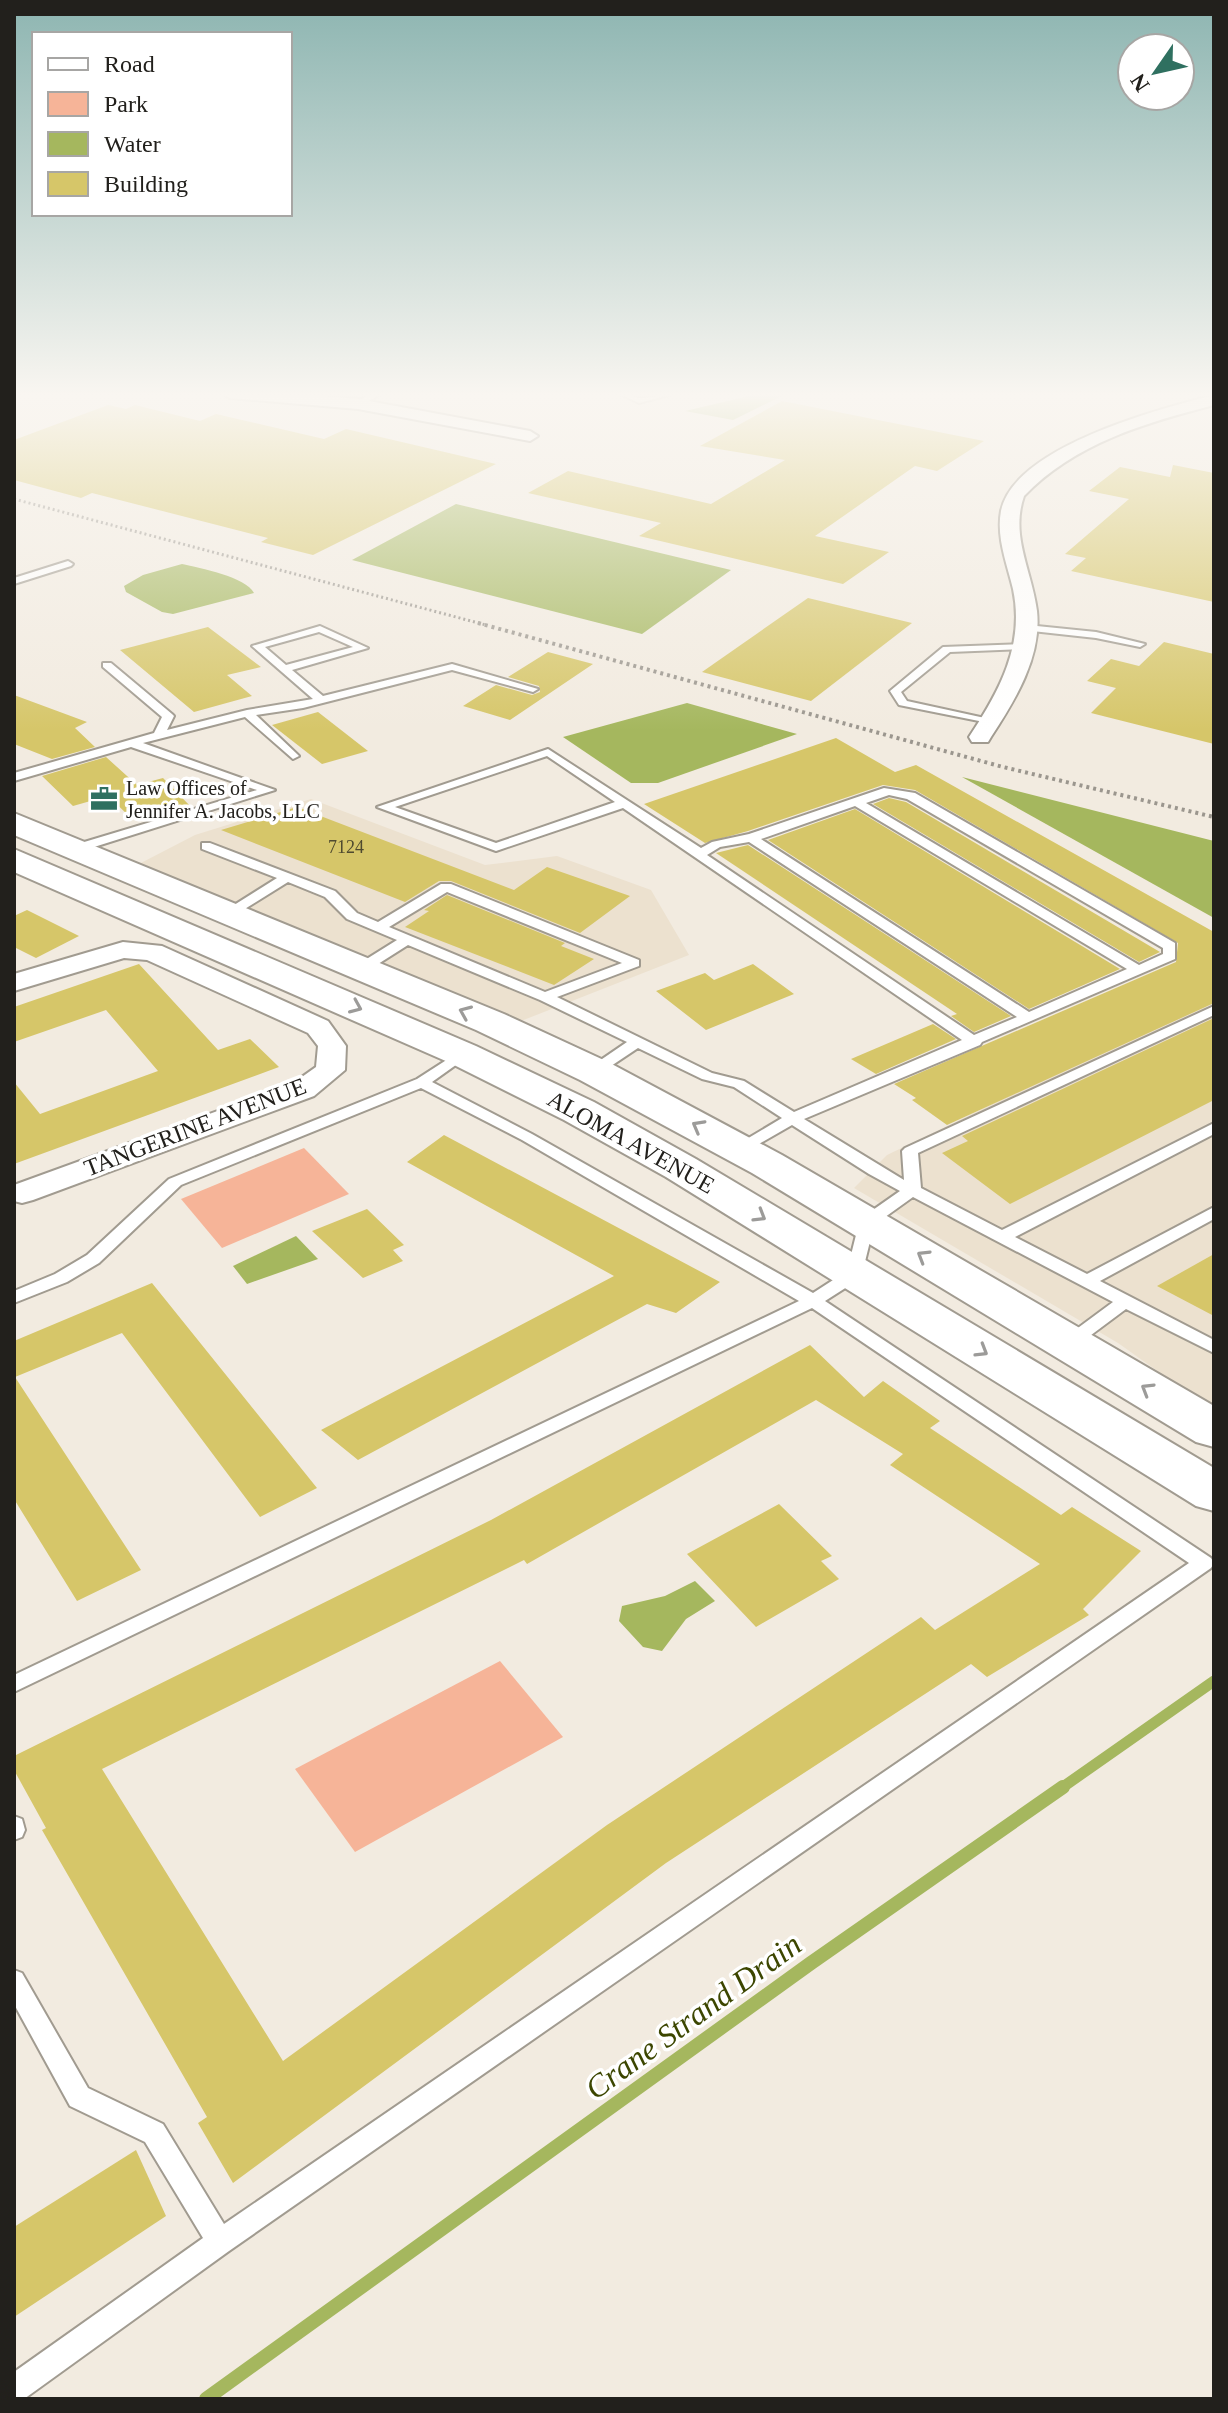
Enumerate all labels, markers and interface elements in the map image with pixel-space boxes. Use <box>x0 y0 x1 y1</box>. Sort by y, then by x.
legend <box>32 32 292 216</box>
north arrow <box>1116 32 1196 112</box>
text: Road <box>104 51 155 77</box>
text: N <box>1125 69 1155 96</box>
text: Park <box>104 91 148 117</box>
text: Water <box>104 131 161 157</box>
text: Building <box>104 171 188 197</box>
place label: Law Offices of Jennifer A. Jacobs, LLC <box>126 777 320 822</box>
office icon: Law Offices of Jennifer A. Jacobs, LLC <box>89 784 119 814</box>
house number: 7124 <box>328 837 364 857</box>
one-way arrow <box>347 997 362 1013</box>
one-way arrow <box>459 1005 473 1021</box>
street label: TANGERINE AVENUE <box>80 1073 310 1181</box>
street label: ALOMA AVENUE <box>543 1085 719 1199</box>
one-way arrow <box>692 1120 707 1135</box>
one-way arrow <box>752 1206 766 1221</box>
one-way arrow <box>917 1251 932 1266</box>
one-way arrow <box>973 1341 988 1357</box>
one-way arrow <box>1141 1383 1156 1399</box>
water label: Crane Strand Drain <box>578 1926 808 2106</box>

